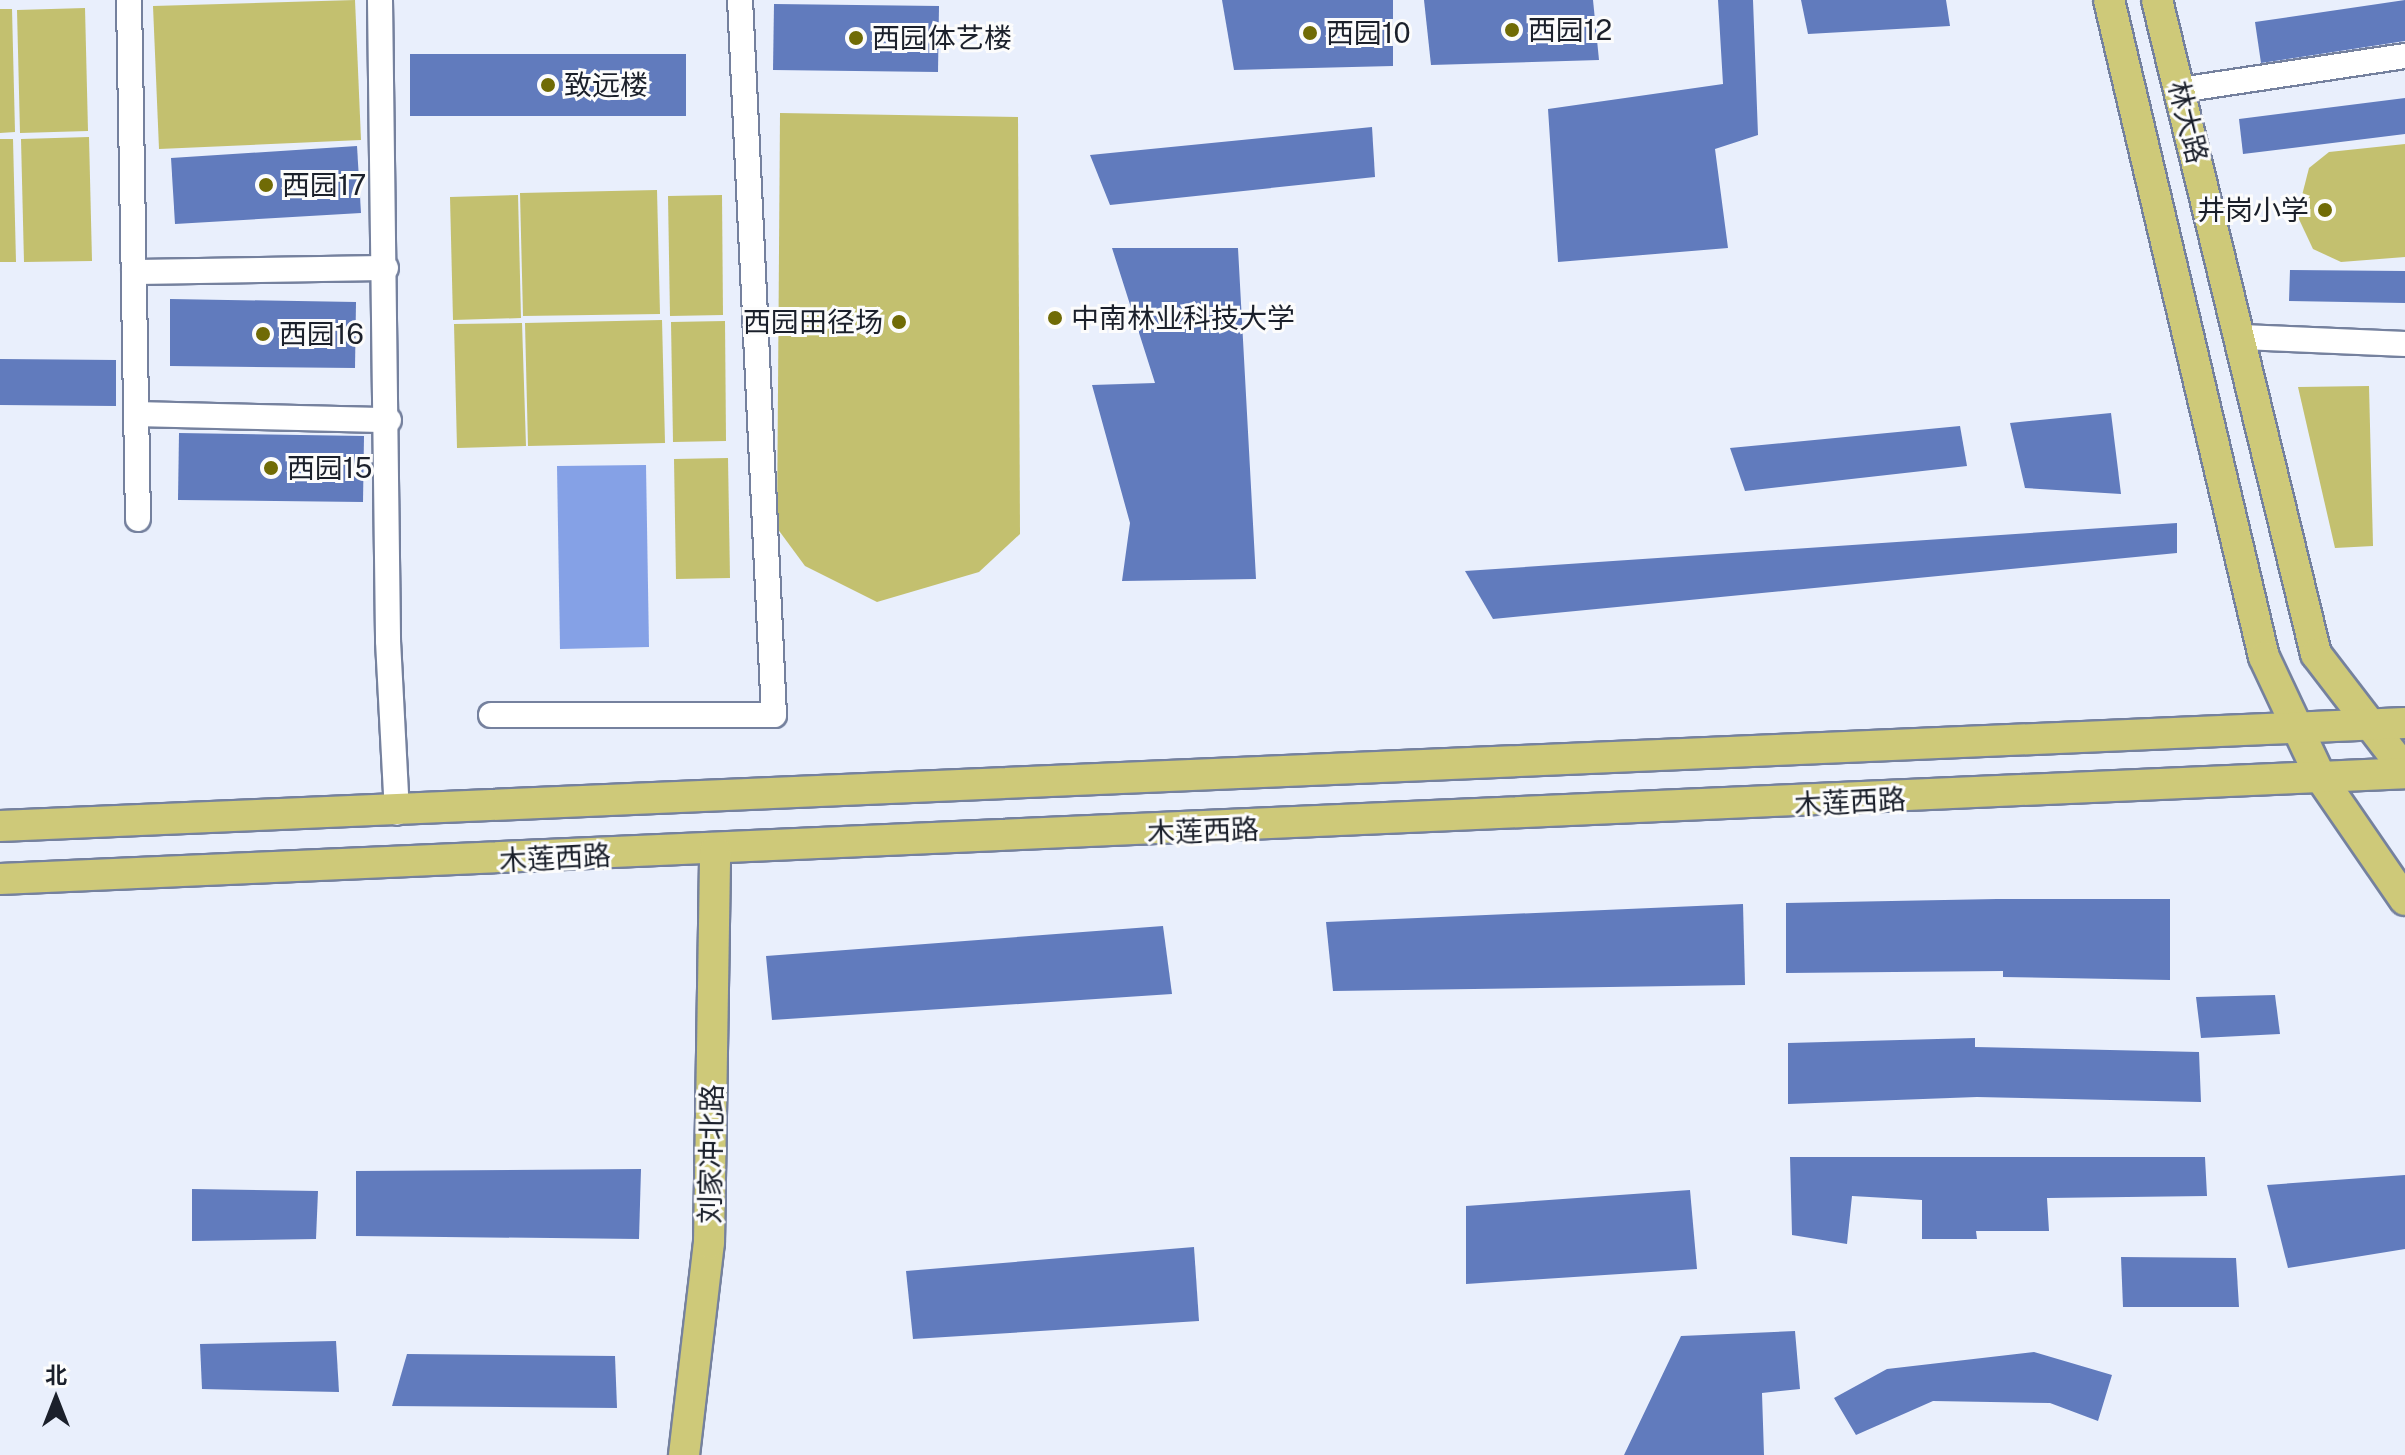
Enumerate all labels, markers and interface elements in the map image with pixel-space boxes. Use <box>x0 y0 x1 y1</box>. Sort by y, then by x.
place label: 西园12 <box>1528 13 1612 47</box>
place label: 西园10 <box>1326 16 1411 50</box>
place label: 西园体艺楼 <box>872 21 1012 55</box>
marker: 西园12 <box>1503 21 1521 39</box>
marker: 西园10 <box>1301 24 1319 42</box>
marker: 西园体艺楼 <box>847 29 865 47</box>
place label: 致远楼 <box>564 68 648 102</box>
marker: 致远楼 <box>539 76 557 94</box>
street label: 林大路 <box>2162 77 2214 167</box>
place label: 西园17 <box>282 168 366 202</box>
marker: 西园17 <box>257 176 275 194</box>
place label: 井岗小学 <box>2197 193 2309 227</box>
marker: 井岗小学 <box>2316 201 2334 219</box>
place label: 中南林业科技大学 <box>1071 301 1295 335</box>
place label: 西园田径场 <box>743 305 883 339</box>
marker: 中南林业科技大学 <box>1046 309 1064 327</box>
marker: 西园田径场 <box>890 313 908 331</box>
place label: 西园16 <box>279 317 364 351</box>
marker: 西园16 <box>254 325 272 343</box>
place label: 西园15 <box>287 451 372 485</box>
marker: 西园15 <box>262 459 280 477</box>
street label: 木莲西路 <box>1793 782 1907 822</box>
street label: 木莲西路 <box>1146 812 1260 850</box>
street label: 木莲西路 <box>498 838 612 878</box>
street label: 刘家冲北路 <box>693 1084 729 1224</box>
north arrow <box>16 1359 96 1439</box>
text: 北 <box>45 1362 67 1388</box>

